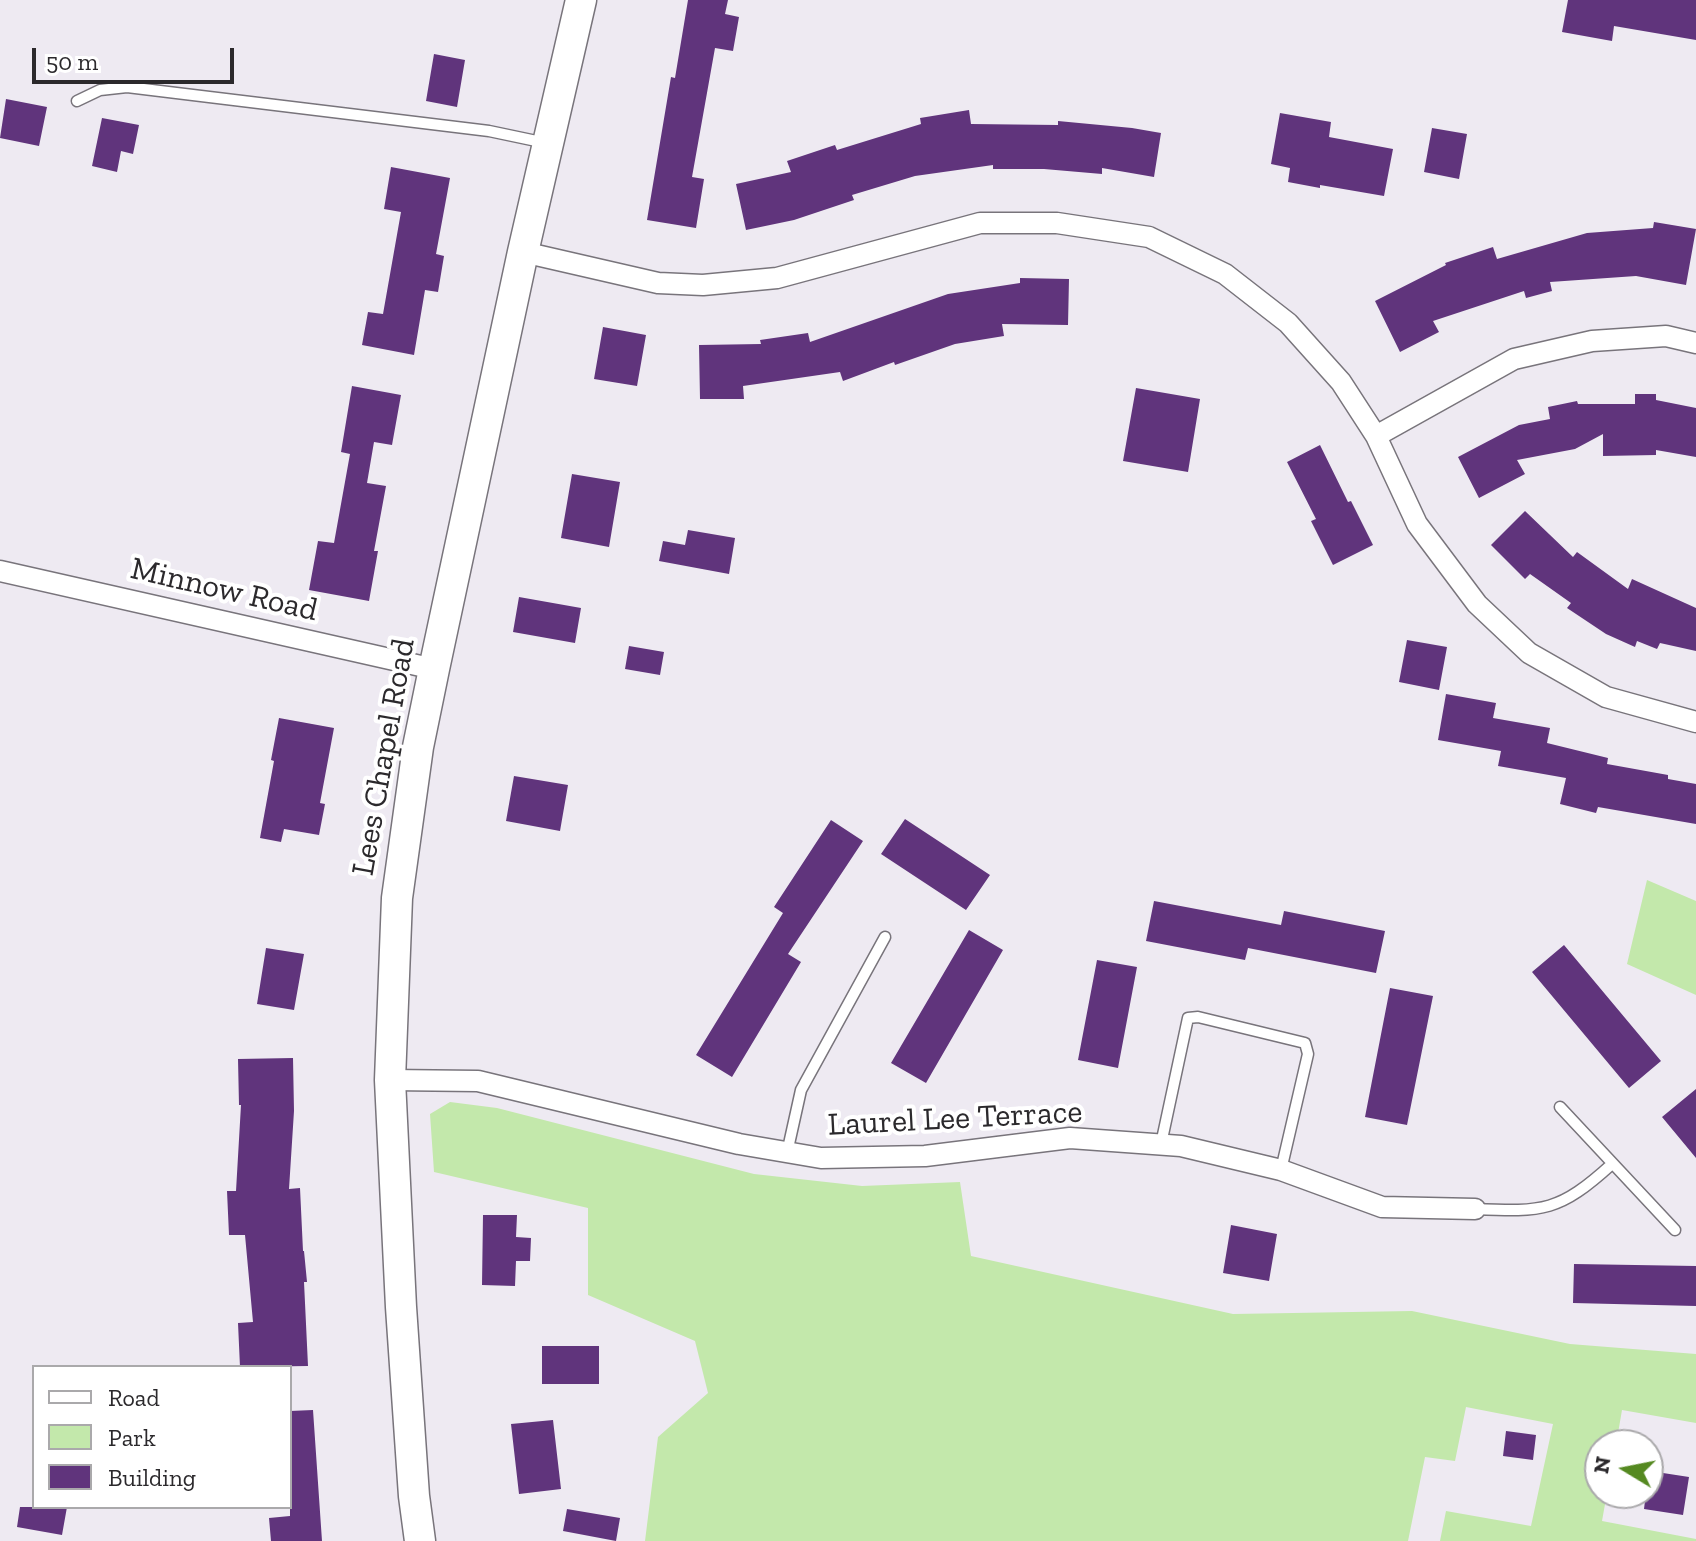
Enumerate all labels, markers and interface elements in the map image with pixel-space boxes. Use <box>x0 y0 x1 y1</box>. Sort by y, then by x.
scale bar <box>36 32 238 82</box>
text: 50 m <box>46 47 98 76</box>
street label: Minnow Road <box>127 550 321 630</box>
street label: Lees Chapel Road <box>344 635 424 879</box>
street label: Laurel Lee Terrace <box>827 1093 1083 1145</box>
legend <box>32 1365 292 1509</box>
text: Road <box>108 1383 160 1412</box>
text: Park <box>108 1423 156 1452</box>
north arrow <box>1584 1429 1664 1509</box>
text: N <box>1587 1455 1617 1476</box>
text: Building <box>108 1463 196 1492</box>

